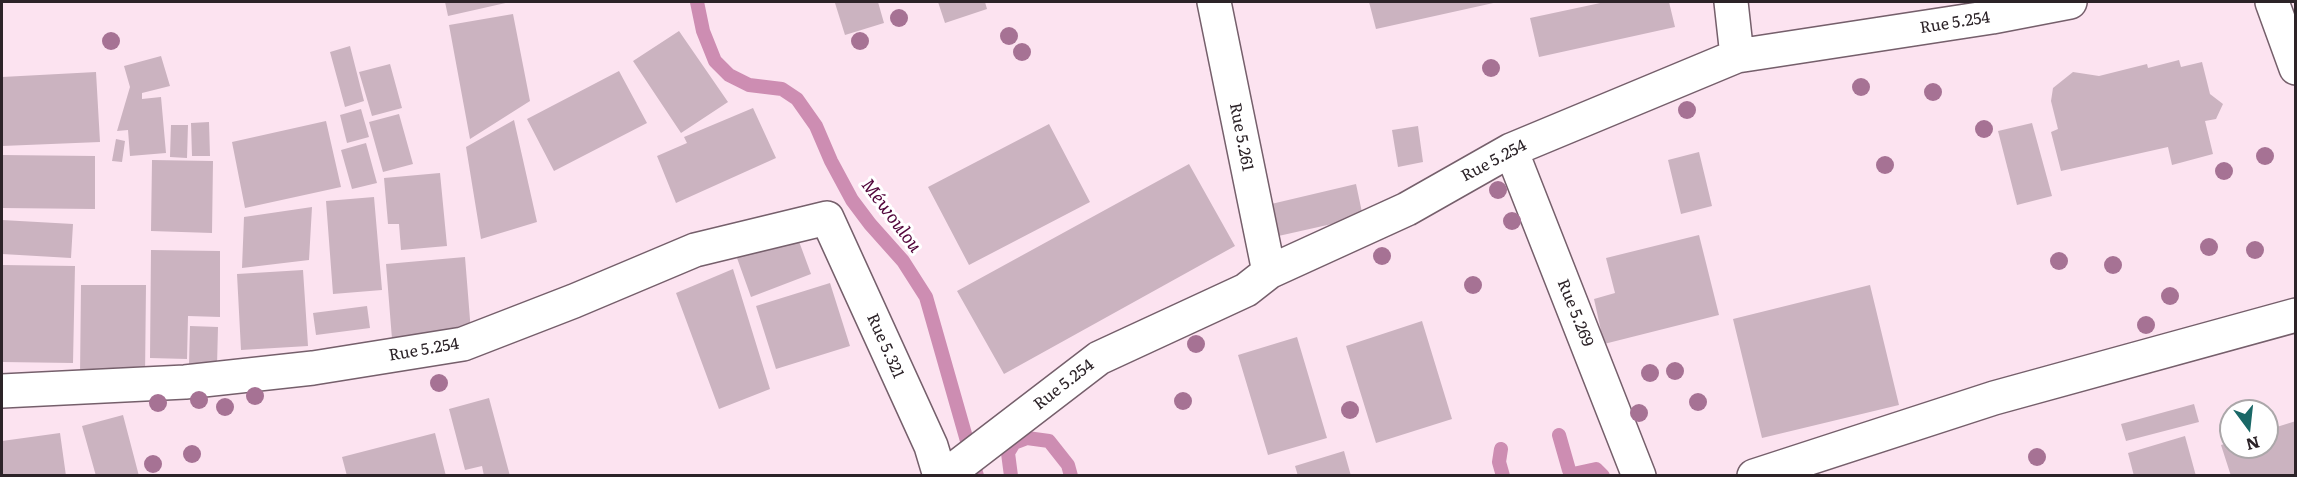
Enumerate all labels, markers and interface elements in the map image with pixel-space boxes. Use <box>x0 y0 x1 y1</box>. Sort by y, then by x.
street label: Rue 5.254 <box>1918 8 1992 38</box>
street label: Rue 5.261 <box>1225 101 1257 173</box>
street label: Rue 5.254 <box>1458 136 1530 186</box>
water label: Méwoulou <box>856 175 926 257</box>
street label: Rue 5.269 <box>1553 276 1597 350</box>
street label: Rue 5.321 <box>862 311 908 381</box>
street label: Rue 5.254 <box>387 334 461 366</box>
street label: Rue 5.254 <box>1030 356 1098 414</box>
north arrow <box>2219 399 2279 459</box>
text: N <box>2244 431 2263 458</box>

